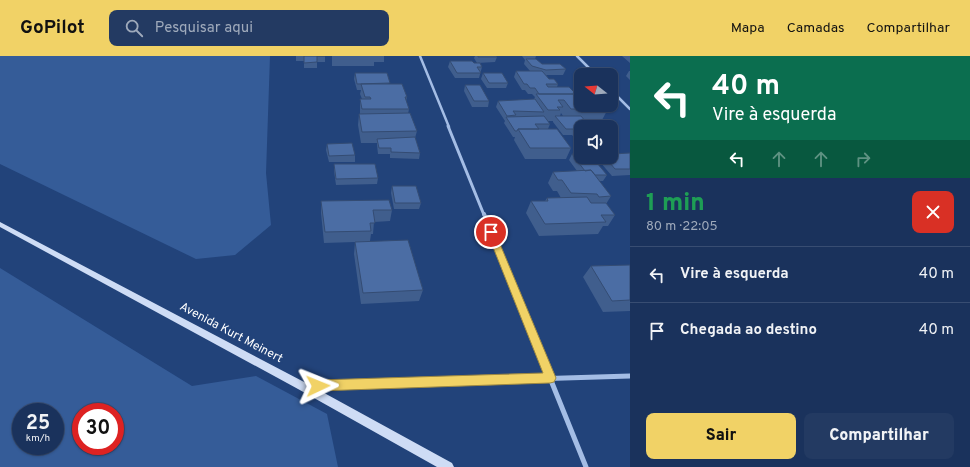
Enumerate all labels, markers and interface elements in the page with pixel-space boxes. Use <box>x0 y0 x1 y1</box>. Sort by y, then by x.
search box <box>109 10 389 46</box>
text: GoPilot <box>20 16 85 40</box>
icon: search <box>123 17 145 39</box>
text: Pesquisar aqui <box>155 19 253 38</box>
text: Mapa <box>731 20 765 37</box>
text: Camadas <box>787 20 845 37</box>
text: Compartilhar <box>867 20 950 37</box>
north arrow <box>574 68 618 112</box>
map controls <box>574 68 618 164</box>
text: 40 m <box>712 69 780 105</box>
icon: left <box>646 72 698 124</box>
text: Vire à esquerda <box>712 104 836 127</box>
button: sound <box>574 120 618 164</box>
icon: left <box>726 148 748 170</box>
icon: ahead <box>768 148 790 170</box>
icon: ahead <box>810 148 832 170</box>
icon: right <box>852 148 874 170</box>
text: 1 min <box>646 189 705 219</box>
button: close <box>912 191 954 233</box>
pin <box>474 215 508 249</box>
text: 80 m · 22:05 <box>646 219 718 235</box>
icon: arrive <box>480 221 502 243</box>
icon: left <box>646 264 668 286</box>
text: Vire à esquerda <box>680 265 789 284</box>
text: 40 m <box>919 265 954 284</box>
street label: Avenida Kurt Meinert <box>177 299 285 367</box>
icon: arrive <box>646 320 668 342</box>
text: Chegada ao destino <box>680 321 817 340</box>
text: 40 m <box>919 321 954 340</box>
position arrow <box>297 365 339 407</box>
speed limit sign: 30 <box>72 403 124 455</box>
text: 25 <box>26 411 50 437</box>
button: Sair <box>646 413 796 459</box>
button: Compartilhar <box>804 413 954 459</box>
text: km/h <box>26 432 50 445</box>

